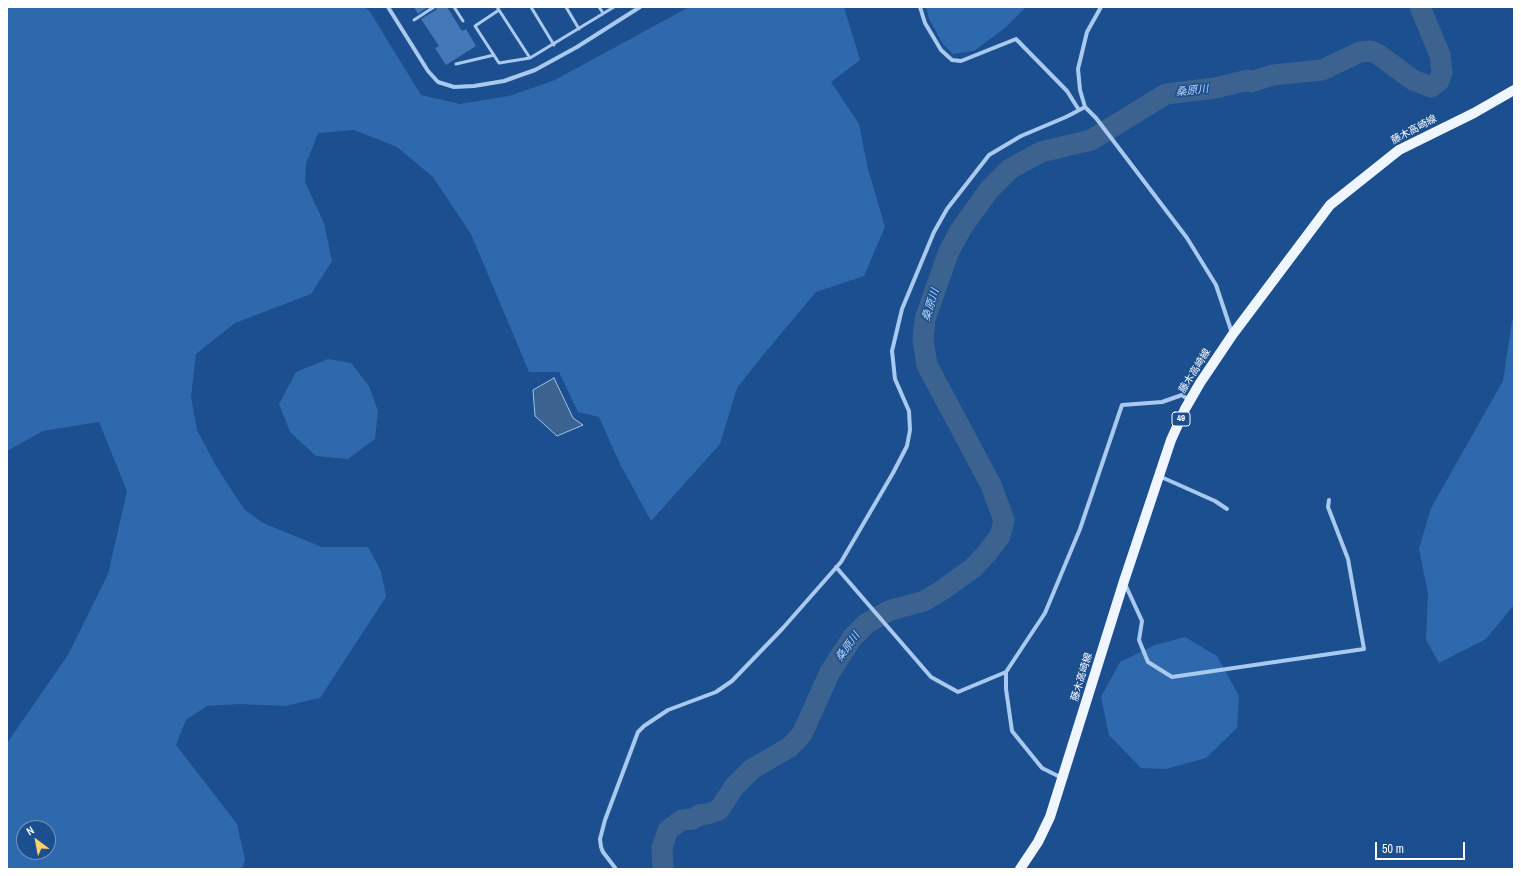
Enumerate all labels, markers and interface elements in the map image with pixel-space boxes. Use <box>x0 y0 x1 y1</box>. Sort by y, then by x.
water label: 桑原川 <box>1175 83 1209 99</box>
street label: 藤木高崎線 <box>1389 113 1439 147</box>
water label: 桑原川 <box>920 287 942 323</box>
street label: 藤木高崎線 <box>1177 347 1213 395</box>
road number: 49 <box>1172 412 1190 426</box>
water label: 桑原川 <box>833 630 863 664</box>
street label: 藤木高崎線 <box>1069 651 1095 703</box>
north arrow <box>16 820 56 860</box>
text: N <box>24 823 37 838</box>
scale bar <box>1377 834 1467 860</box>
text: 50 m <box>1382 841 1404 857</box>

